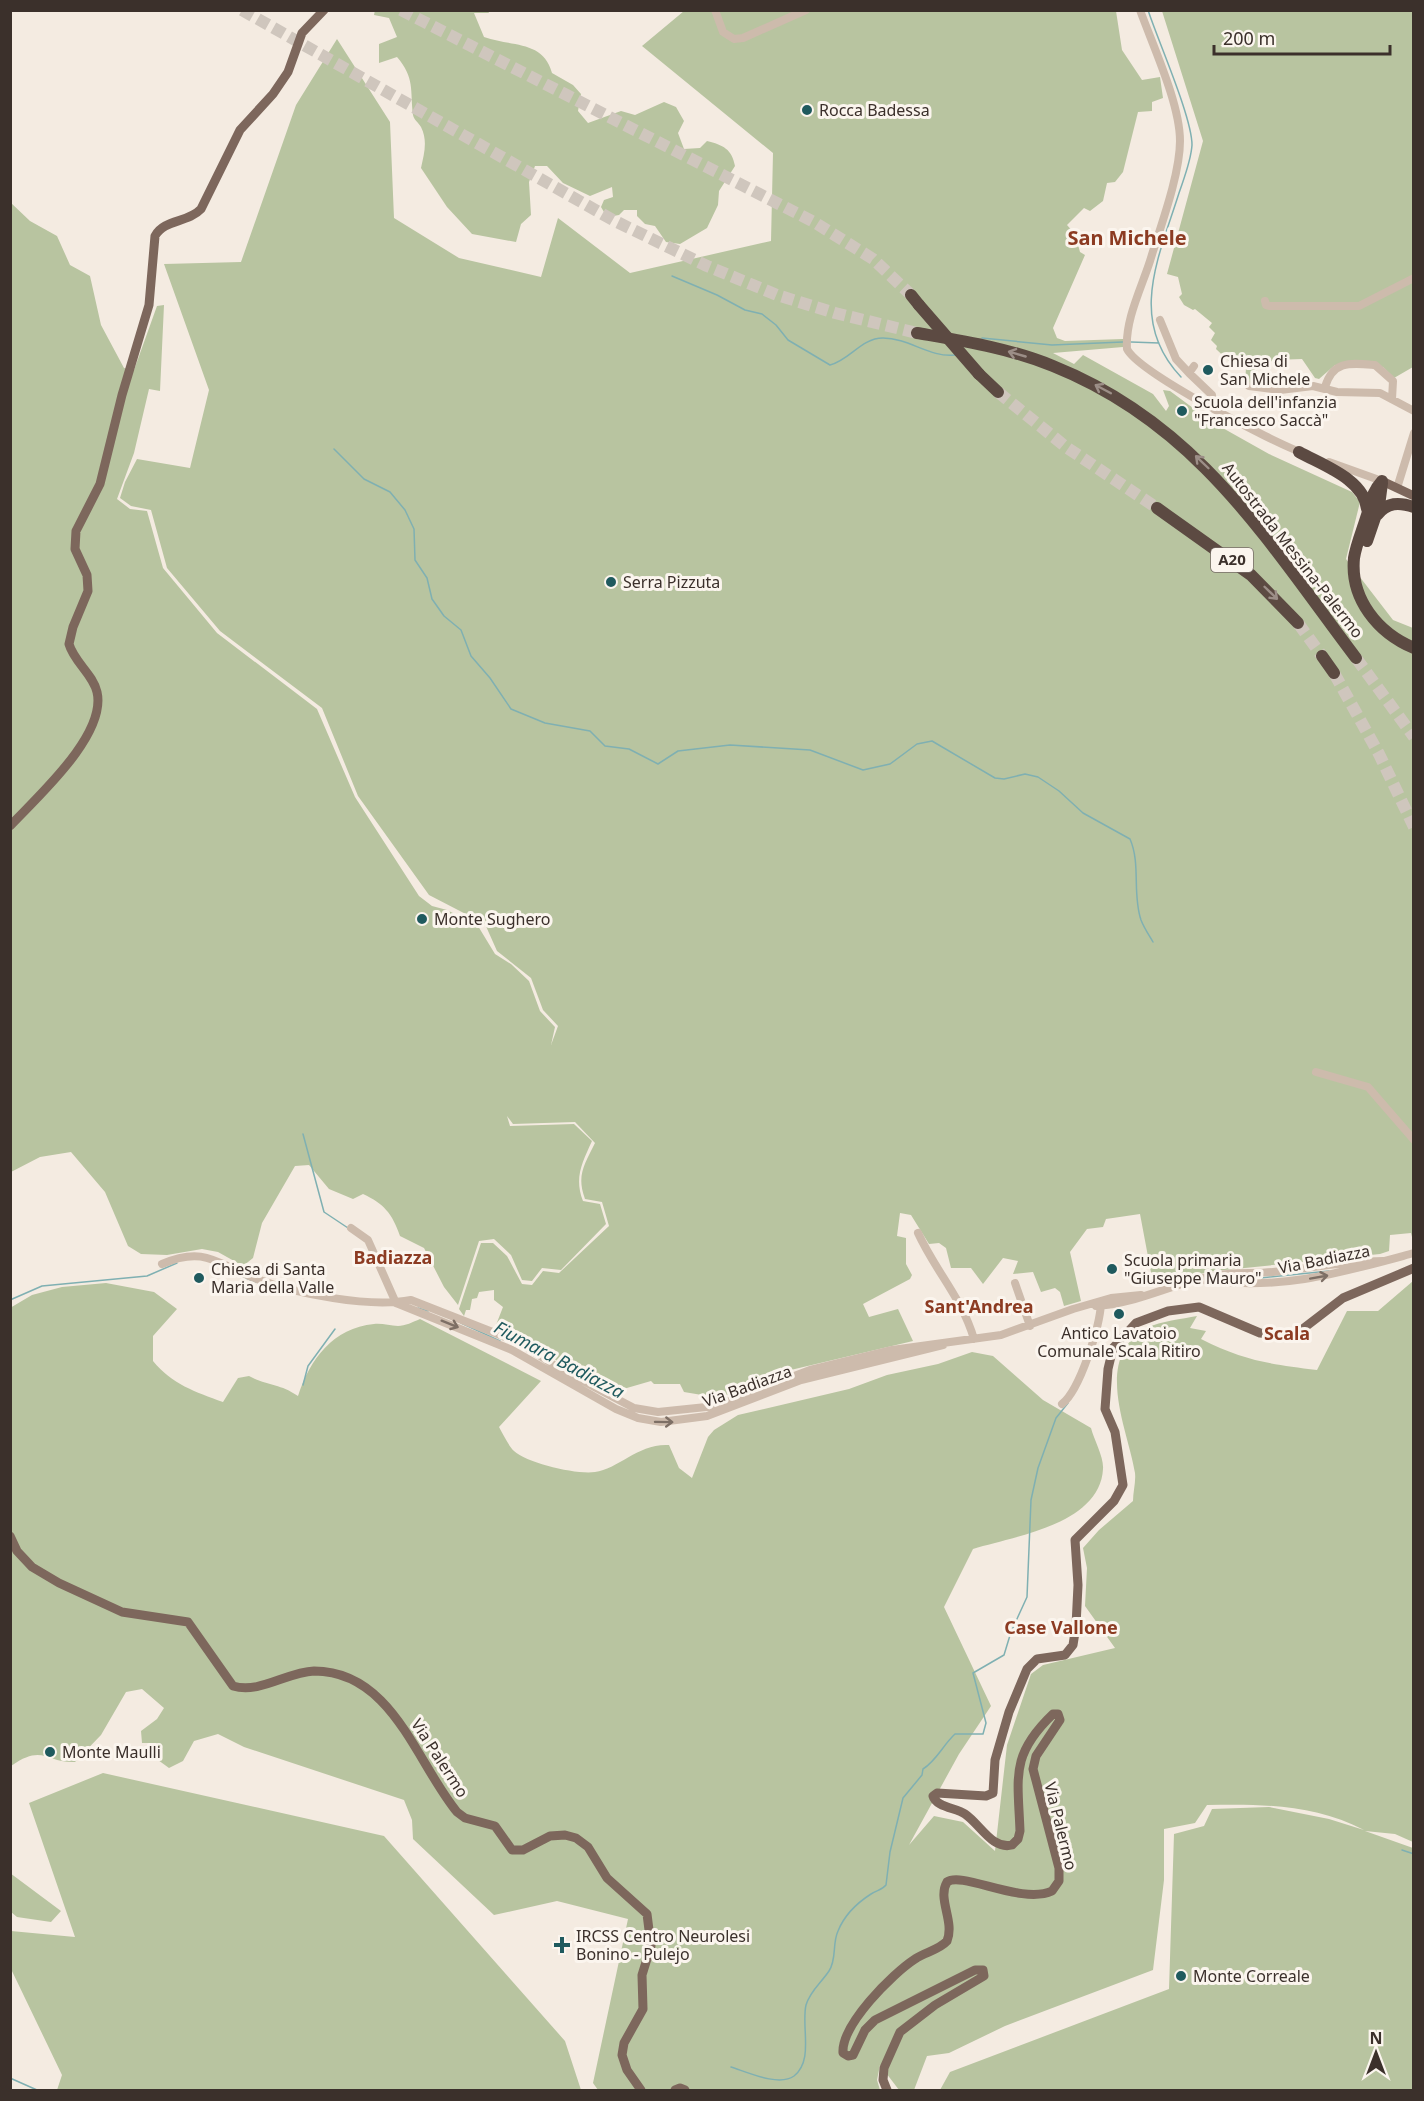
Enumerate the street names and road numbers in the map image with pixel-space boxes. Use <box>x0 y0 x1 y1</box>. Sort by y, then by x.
street label: Autostrada Messina-Palermo <box>1217 458 1369 642</box>
road number: A20 <box>1211 548 1253 572</box>
street label: Via Badiazza <box>1276 1239 1372 1279</box>
street label: Via Badiazza <box>699 1360 795 1412</box>
street label: Via Palermo <box>406 1714 474 1802</box>
street label: Via Palermo <box>1039 1780 1083 1872</box>

